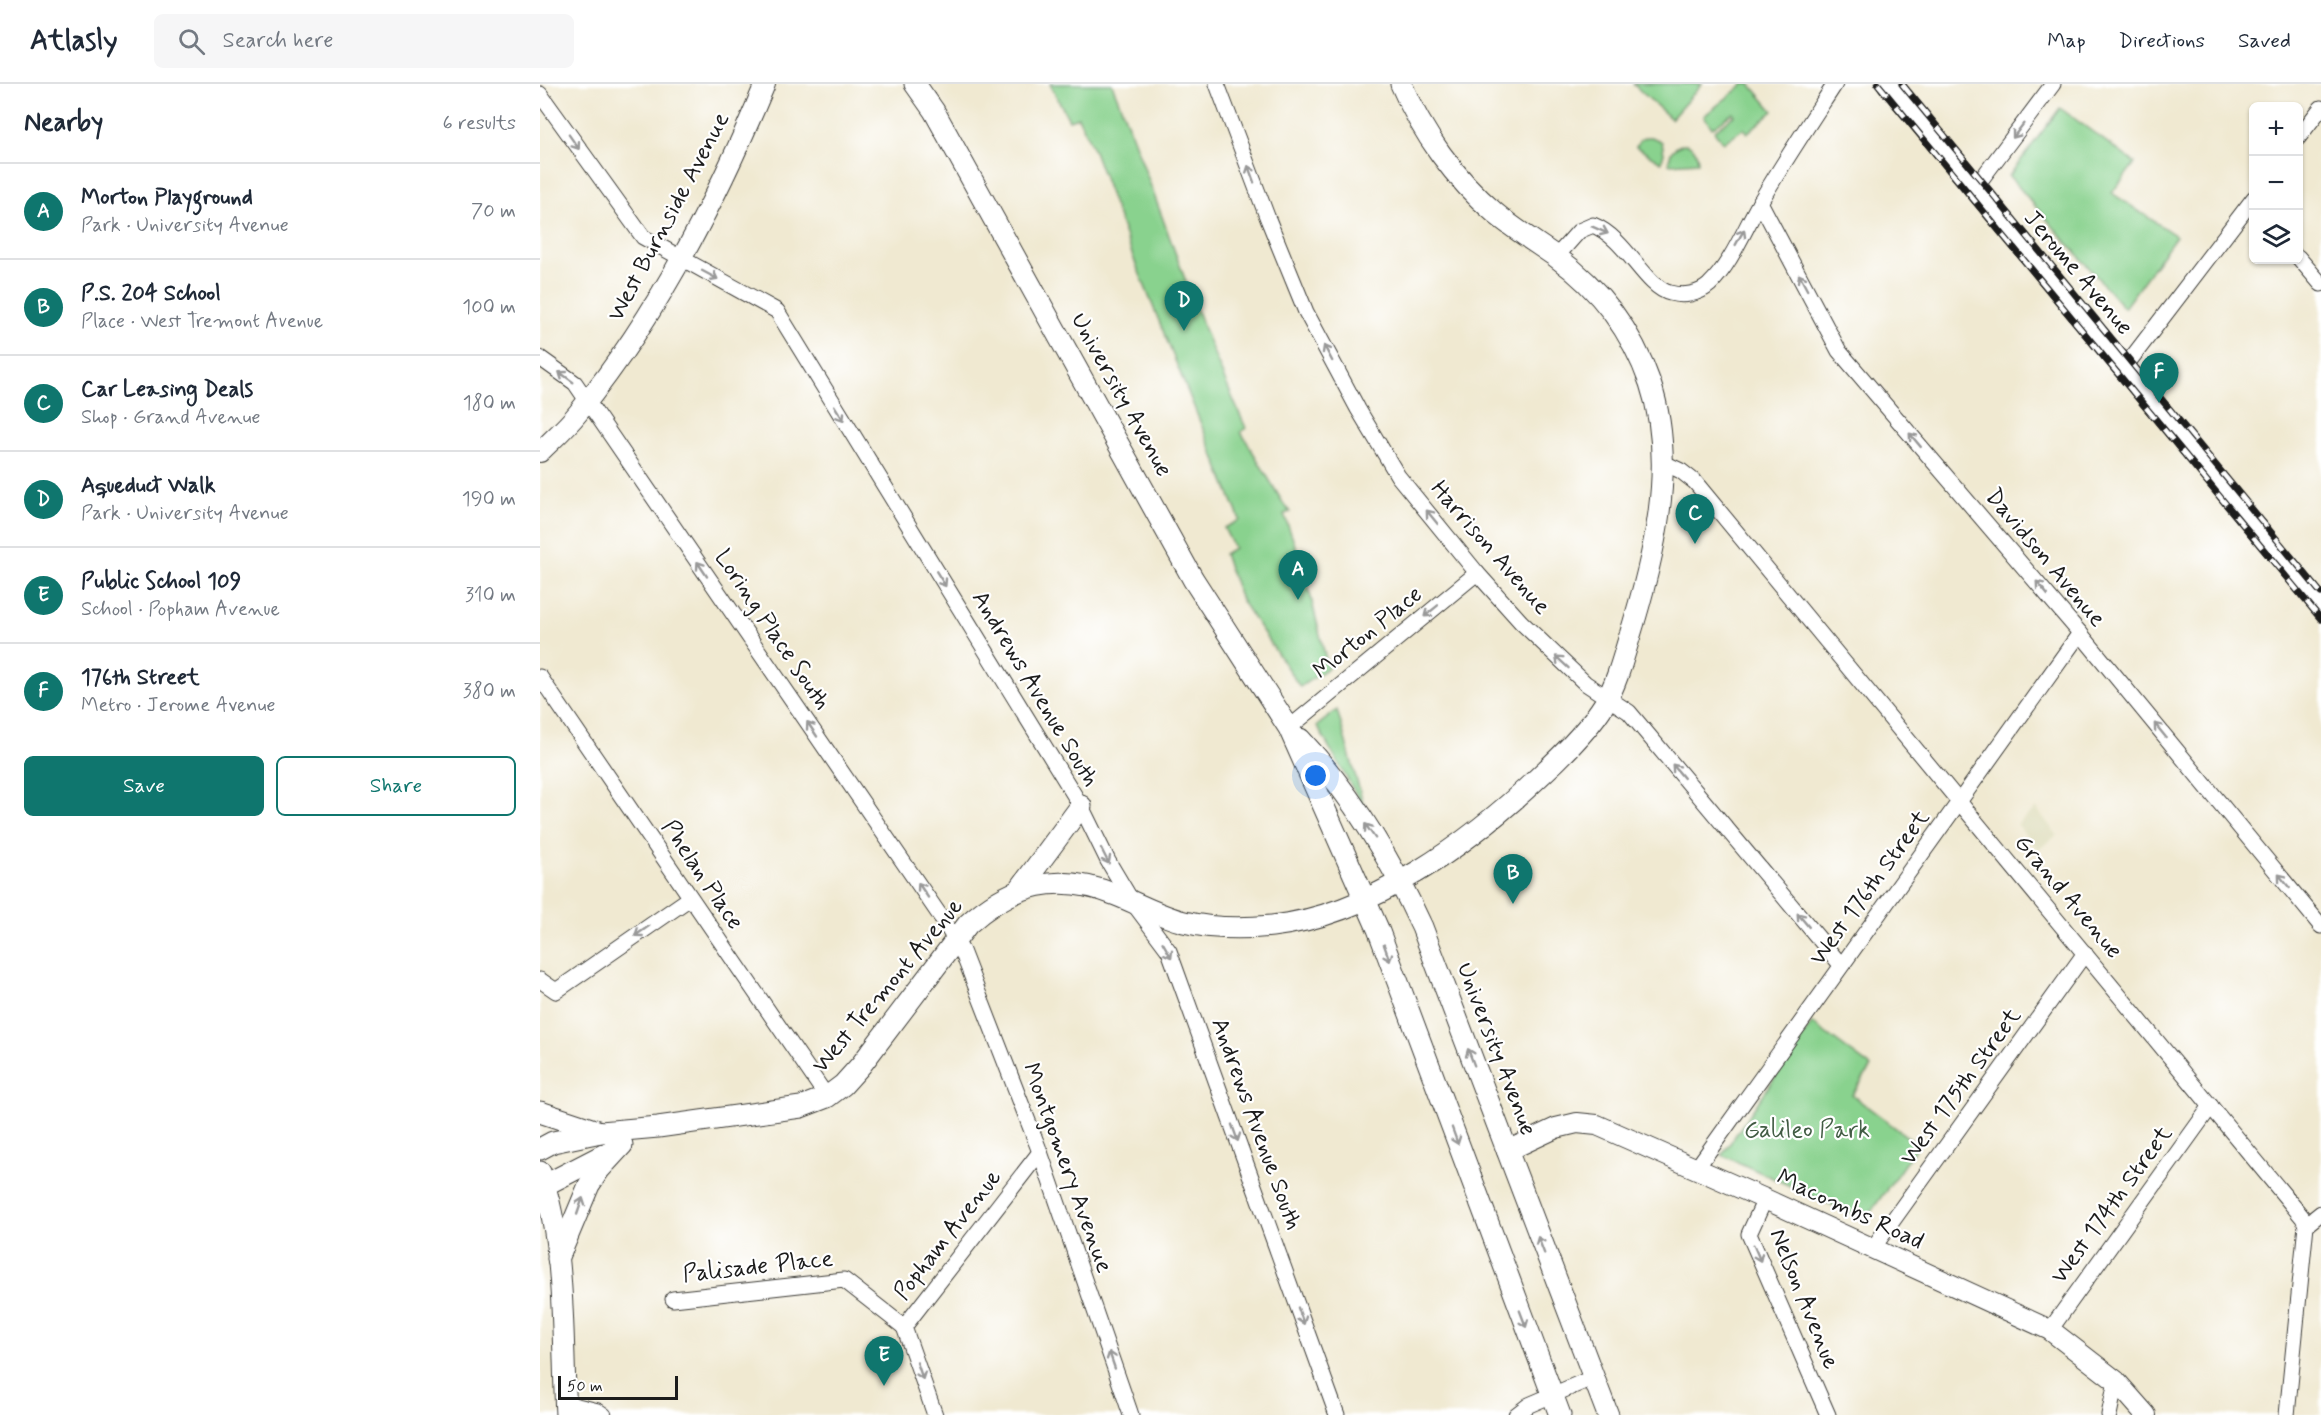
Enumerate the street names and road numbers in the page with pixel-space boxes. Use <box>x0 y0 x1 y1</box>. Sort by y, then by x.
street label: West Burnside Avenue <box>601 107 737 327</box>
street label: Jerome Avenue <box>2016 204 2140 342</box>
street label: University Avenue <box>1063 307 1179 483</box>
street label: Harrison Avenue <box>1423 474 1557 622</box>
street label: Davidson Avenue <box>1978 482 2112 634</box>
street label: Loring Place South <box>707 544 837 716</box>
street label: Morton Place <box>1307 579 1429 687</box>
street label: Andrews Avenue South <box>964 585 1106 793</box>
street label: West 176th Street <box>1803 804 1937 972</box>
street label: Phelan Place <box>654 814 750 936</box>
street label: Grand Avenue <box>2007 828 2129 966</box>
street label: West Tremont Avenue <box>806 892 970 1080</box>
street label: University Avenue <box>1449 958 1543 1140</box>
street label: West 175th Street <box>1893 1002 2029 1172</box>
street label: Andrews Avenue South <box>1203 1014 1309 1234</box>
street label: Montgomery Avenue <box>1015 1059 1119 1277</box>
street label: West 174th Street <box>2044 1120 2180 1290</box>
street label: Macombs Road <box>1772 1162 1928 1258</box>
street label: Popham Avenue <box>887 1163 1009 1307</box>
street label: Nelson Avenue <box>1762 1224 1846 1374</box>
street label: Palisade Place <box>681 1244 835 1290</box>

